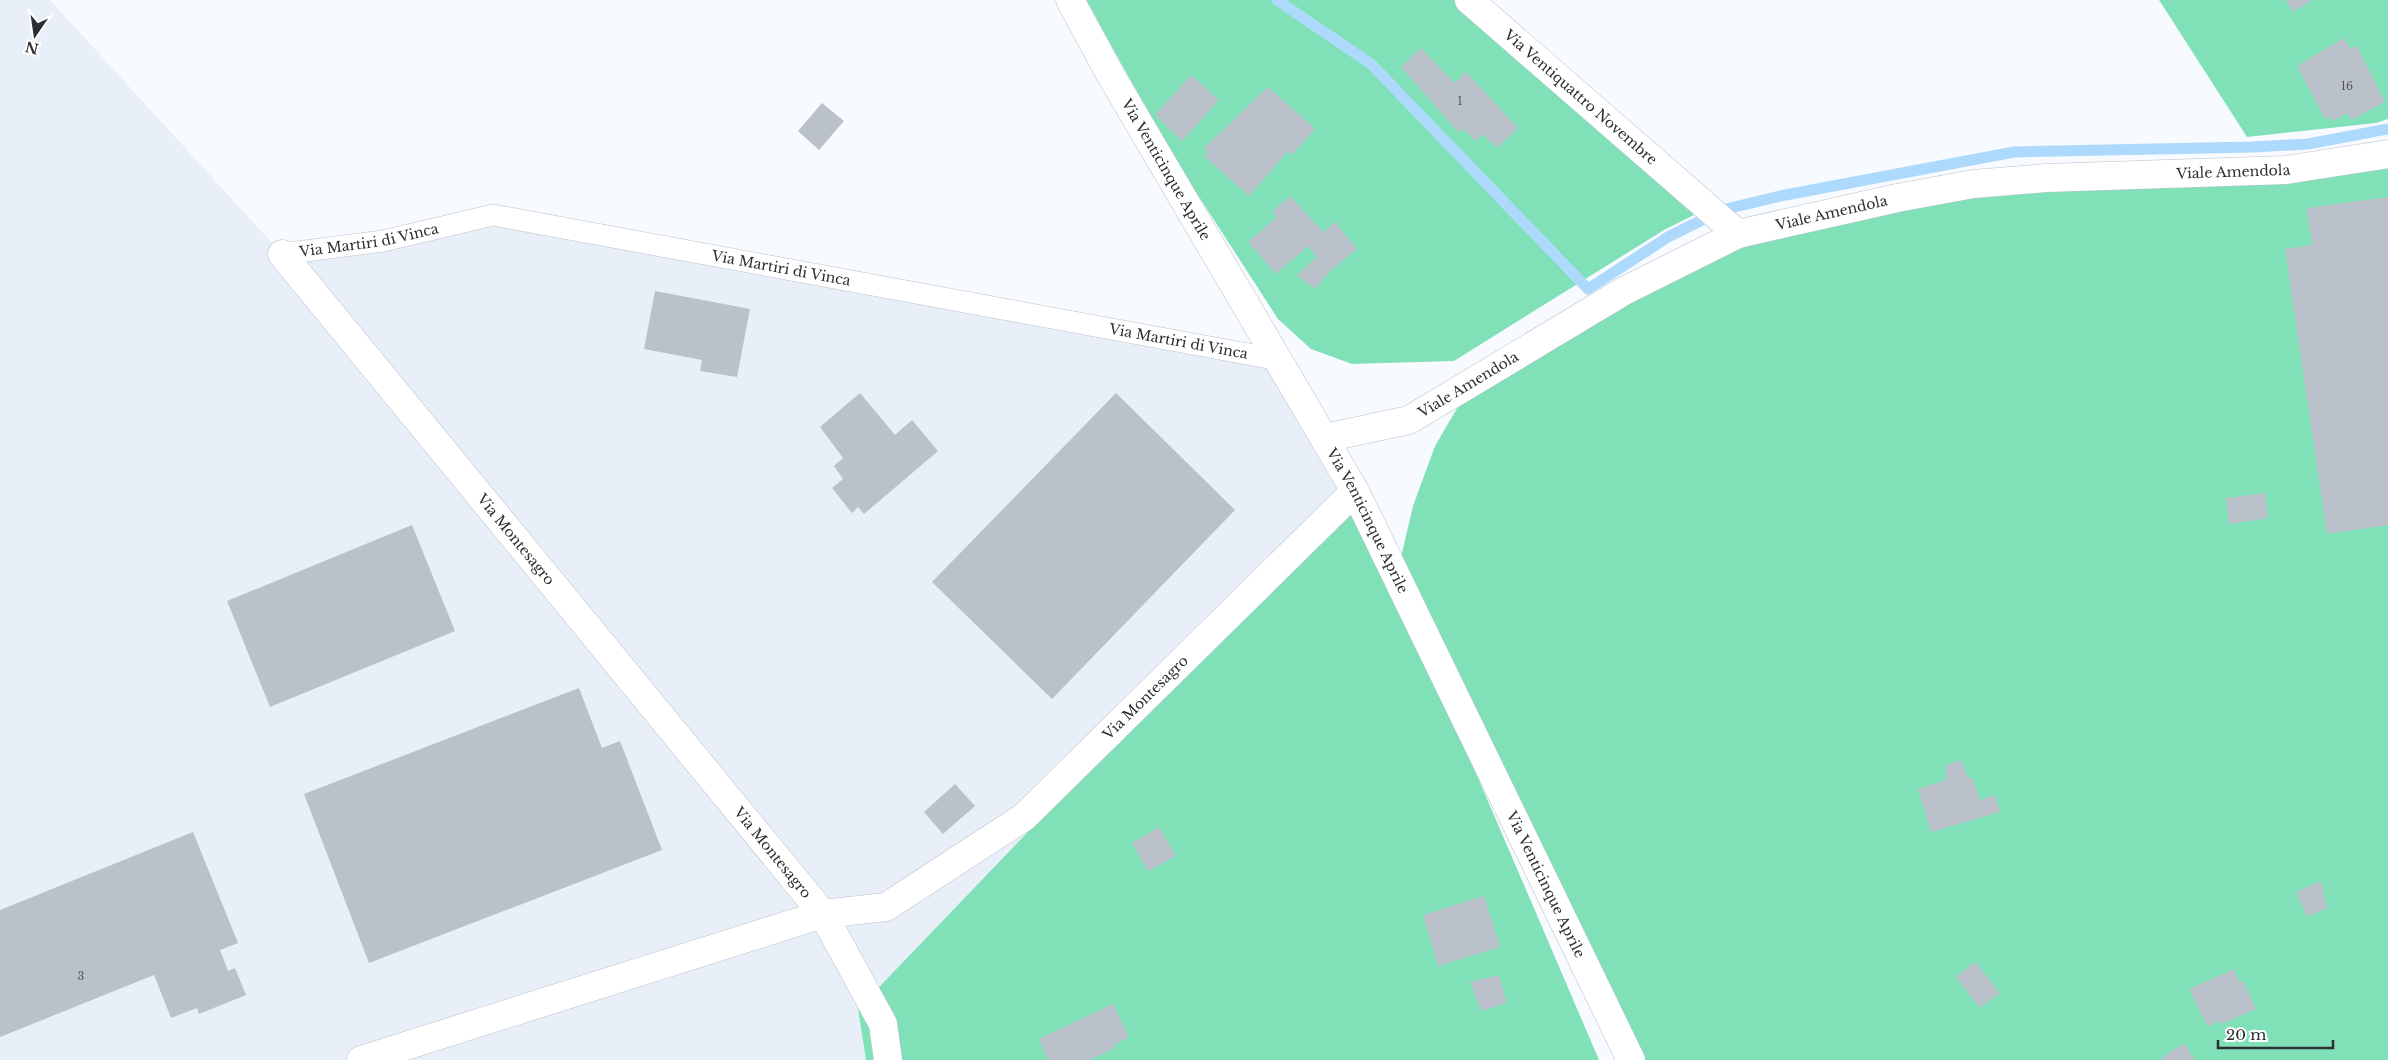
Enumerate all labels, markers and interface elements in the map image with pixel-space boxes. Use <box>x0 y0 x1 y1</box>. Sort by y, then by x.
north arrow <box>10 10 60 60</box>
street label: Via Ventiquattro Novembre <box>1500 25 1661 169</box>
text: N <box>24 37 41 58</box>
house number: 16 <box>2341 79 2353 93</box>
house number: 1 <box>1458 94 1463 108</box>
street label: Via Venticinque Aprile <box>1117 95 1215 243</box>
street label: Viale Amendola <box>2175 160 2292 183</box>
street label: Viale Amendola <box>1773 191 1889 234</box>
street label: Via Martiri di Vinca <box>297 219 440 261</box>
street label: Via Martiri di Vinca <box>709 246 852 290</box>
street label: Via Martiri di Vinca <box>1107 320 1250 363</box>
street label: Viale Amendola <box>1414 347 1522 422</box>
street label: Via Venticinque Aprile <box>1322 444 1412 596</box>
street label: Via Montesagro <box>473 489 559 589</box>
street label: Via Montesagro <box>1098 651 1192 744</box>
street label: Via Montesagro <box>729 803 815 902</box>
street label: Via Venticinque Aprile <box>1502 807 1589 961</box>
house number: 3 <box>78 969 85 983</box>
scale bar <box>2218 1018 2333 1050</box>
text: 20 m <box>2226 1025 2266 1044</box>

